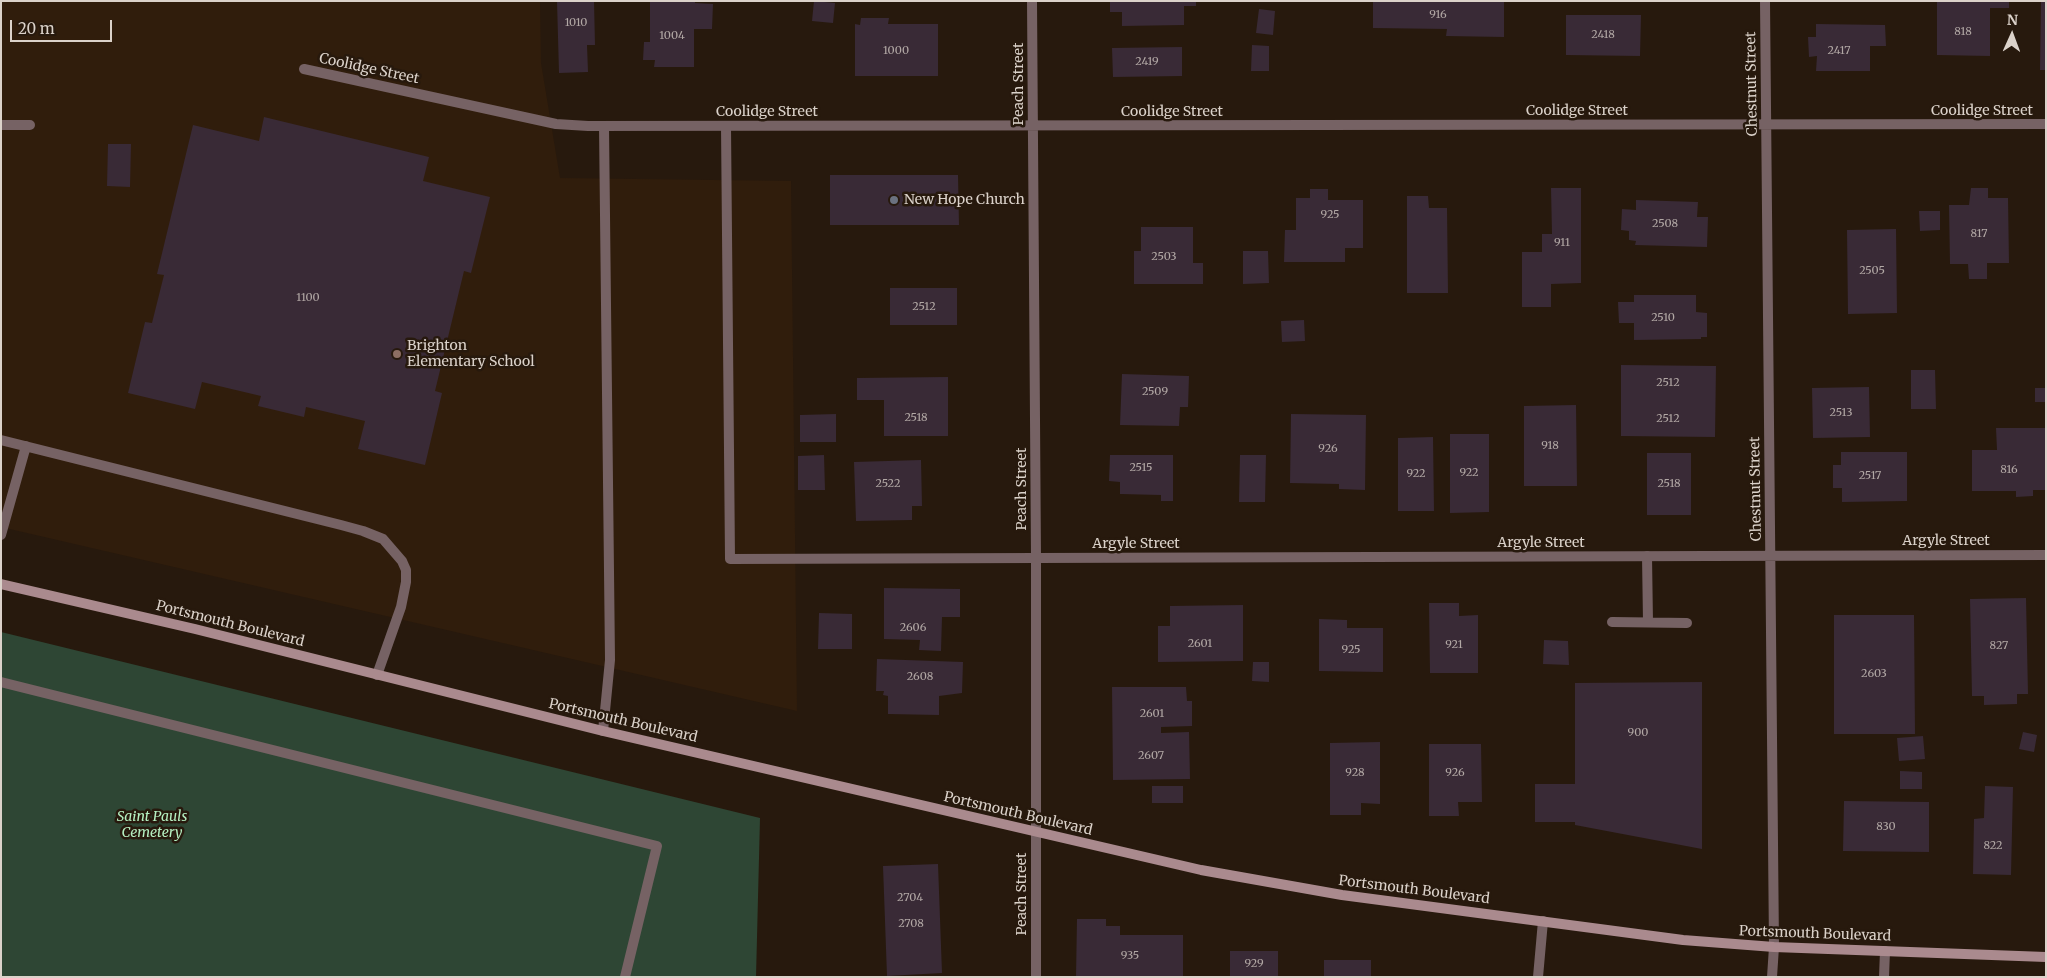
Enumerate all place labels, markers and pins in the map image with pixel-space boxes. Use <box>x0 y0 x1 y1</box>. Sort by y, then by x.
place label: New Hope Church <box>904 192 1025 208</box>
marker: New Hope Church <box>888 194 900 206</box>
place label: Brighton Elementary School <box>407 338 535 371</box>
marker: Brighton Elementary School <box>391 348 403 360</box>

